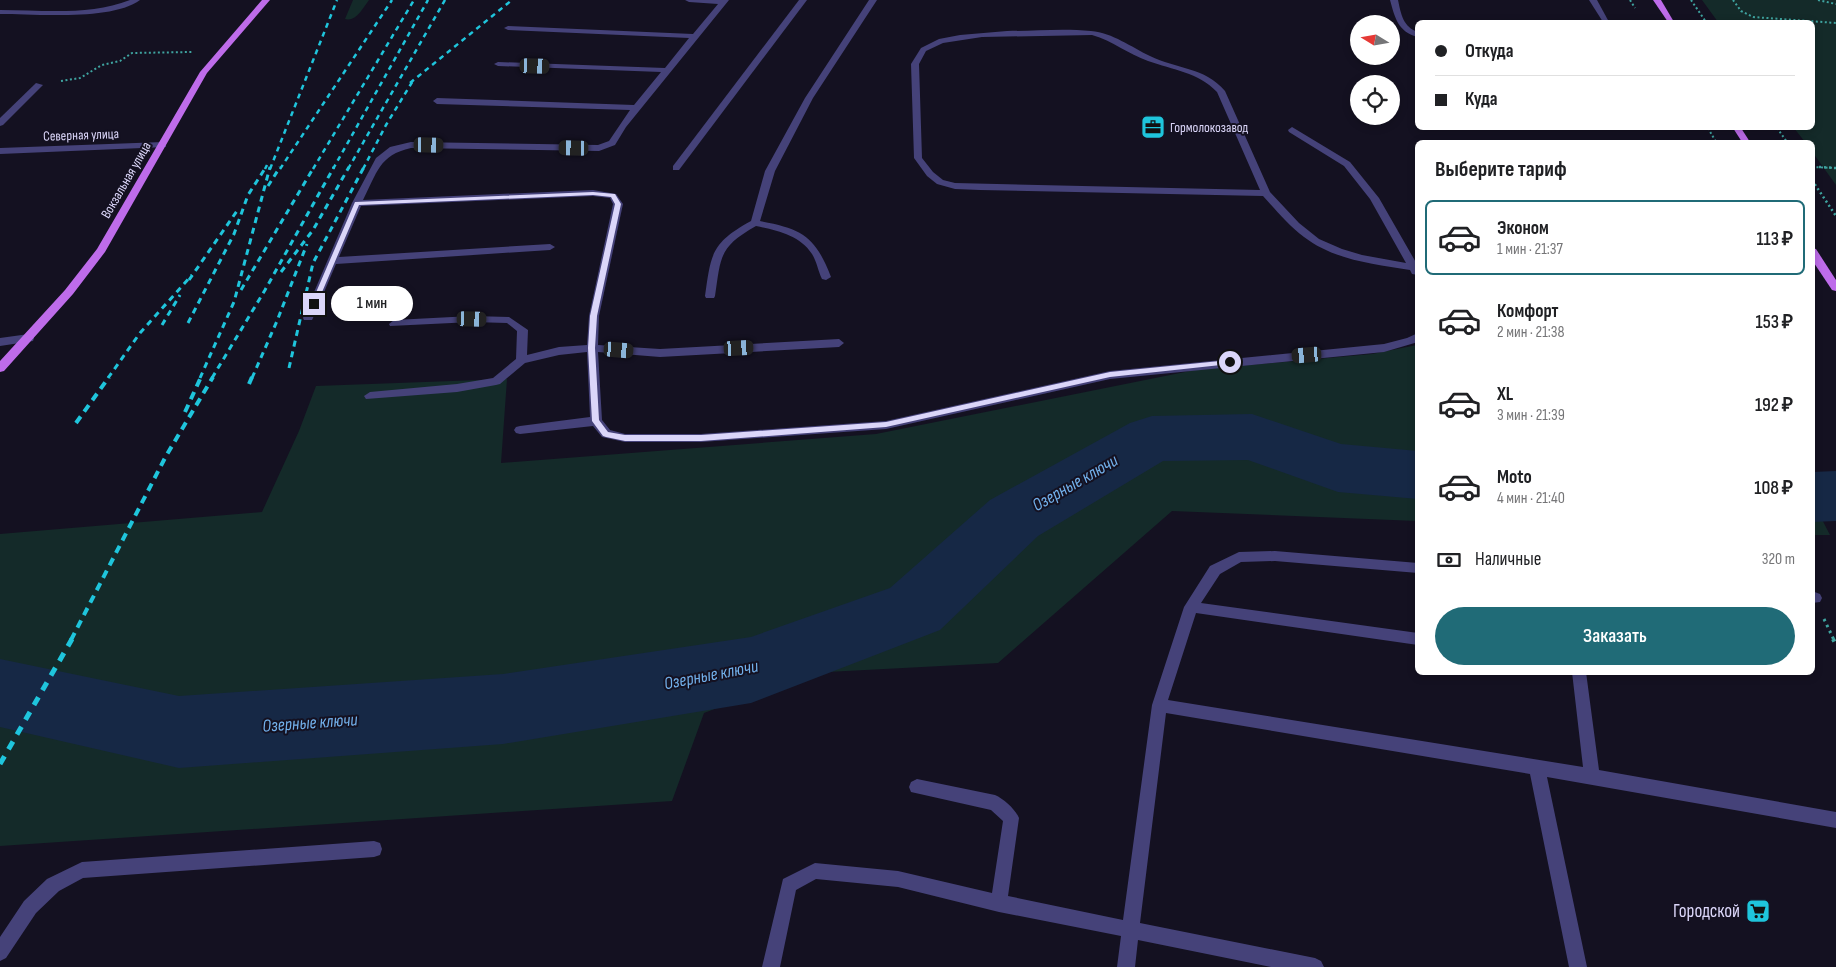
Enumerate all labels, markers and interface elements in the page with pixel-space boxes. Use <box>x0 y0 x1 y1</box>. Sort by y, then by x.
north arrow <box>1350 15 1400 65</box>
map controls <box>1350 15 1400 125</box>
text: Откуда <box>1465 40 1514 63</box>
car <box>519 58 550 74</box>
button: locate <box>1350 75 1400 125</box>
text: Куда <box>1465 88 1498 111</box>
office icon: Гормолокозавод <box>1140 114 1166 140</box>
place label: Гормолокозавод <box>1170 119 1248 136</box>
street label: Северная улица <box>43 125 119 145</box>
car <box>413 137 444 153</box>
street label: Вокзальная улица <box>97 139 155 221</box>
car <box>558 140 589 156</box>
text: Выберите тариф <box>1435 156 1567 183</box>
icon: car <box>1437 215 1482 260</box>
text: Эконом <box>1497 217 1549 240</box>
text: 113 ₽ <box>1756 228 1793 251</box>
text: 1 мин · 21:37 <box>1497 240 1563 259</box>
callout: 1 мин <box>332 286 414 322</box>
route end <box>303 293 325 315</box>
text: 1 мин <box>357 294 387 313</box>
icon: car <box>1437 298 1482 343</box>
text: Комфорт <box>1497 300 1559 323</box>
car <box>456 311 487 327</box>
text: 153 ₽ <box>1756 311 1793 334</box>
text: 2 мин · 21:38 <box>1497 323 1565 342</box>
car <box>723 340 754 356</box>
car <box>603 341 634 359</box>
car <box>1291 346 1322 364</box>
route start <box>1219 351 1241 373</box>
icon: car <box>1437 381 1482 426</box>
text: XL <box>1497 383 1513 406</box>
text: 192 ₽ <box>1755 394 1793 417</box>
text: 3 мин · 21:39 <box>1497 406 1565 425</box>
water label: Озерные ключи <box>1028 450 1122 516</box>
icon: car <box>1437 464 1482 509</box>
text: Moto <box>1497 466 1532 489</box>
text: 108 ₽ <box>1754 477 1793 500</box>
text: 4 мин · 21:40 <box>1497 489 1565 508</box>
icon: cash <box>1435 546 1463 574</box>
text: Наличные <box>1475 548 1541 571</box>
text: 320 m <box>1762 550 1795 569</box>
button: Заказать <box>1435 607 1795 665</box>
water label: Озерные ключи <box>662 655 760 694</box>
water label: Озерные ключи <box>262 709 359 737</box>
supermarket icon: Городской <box>1745 898 1771 924</box>
place label: Городской <box>1673 900 1740 923</box>

